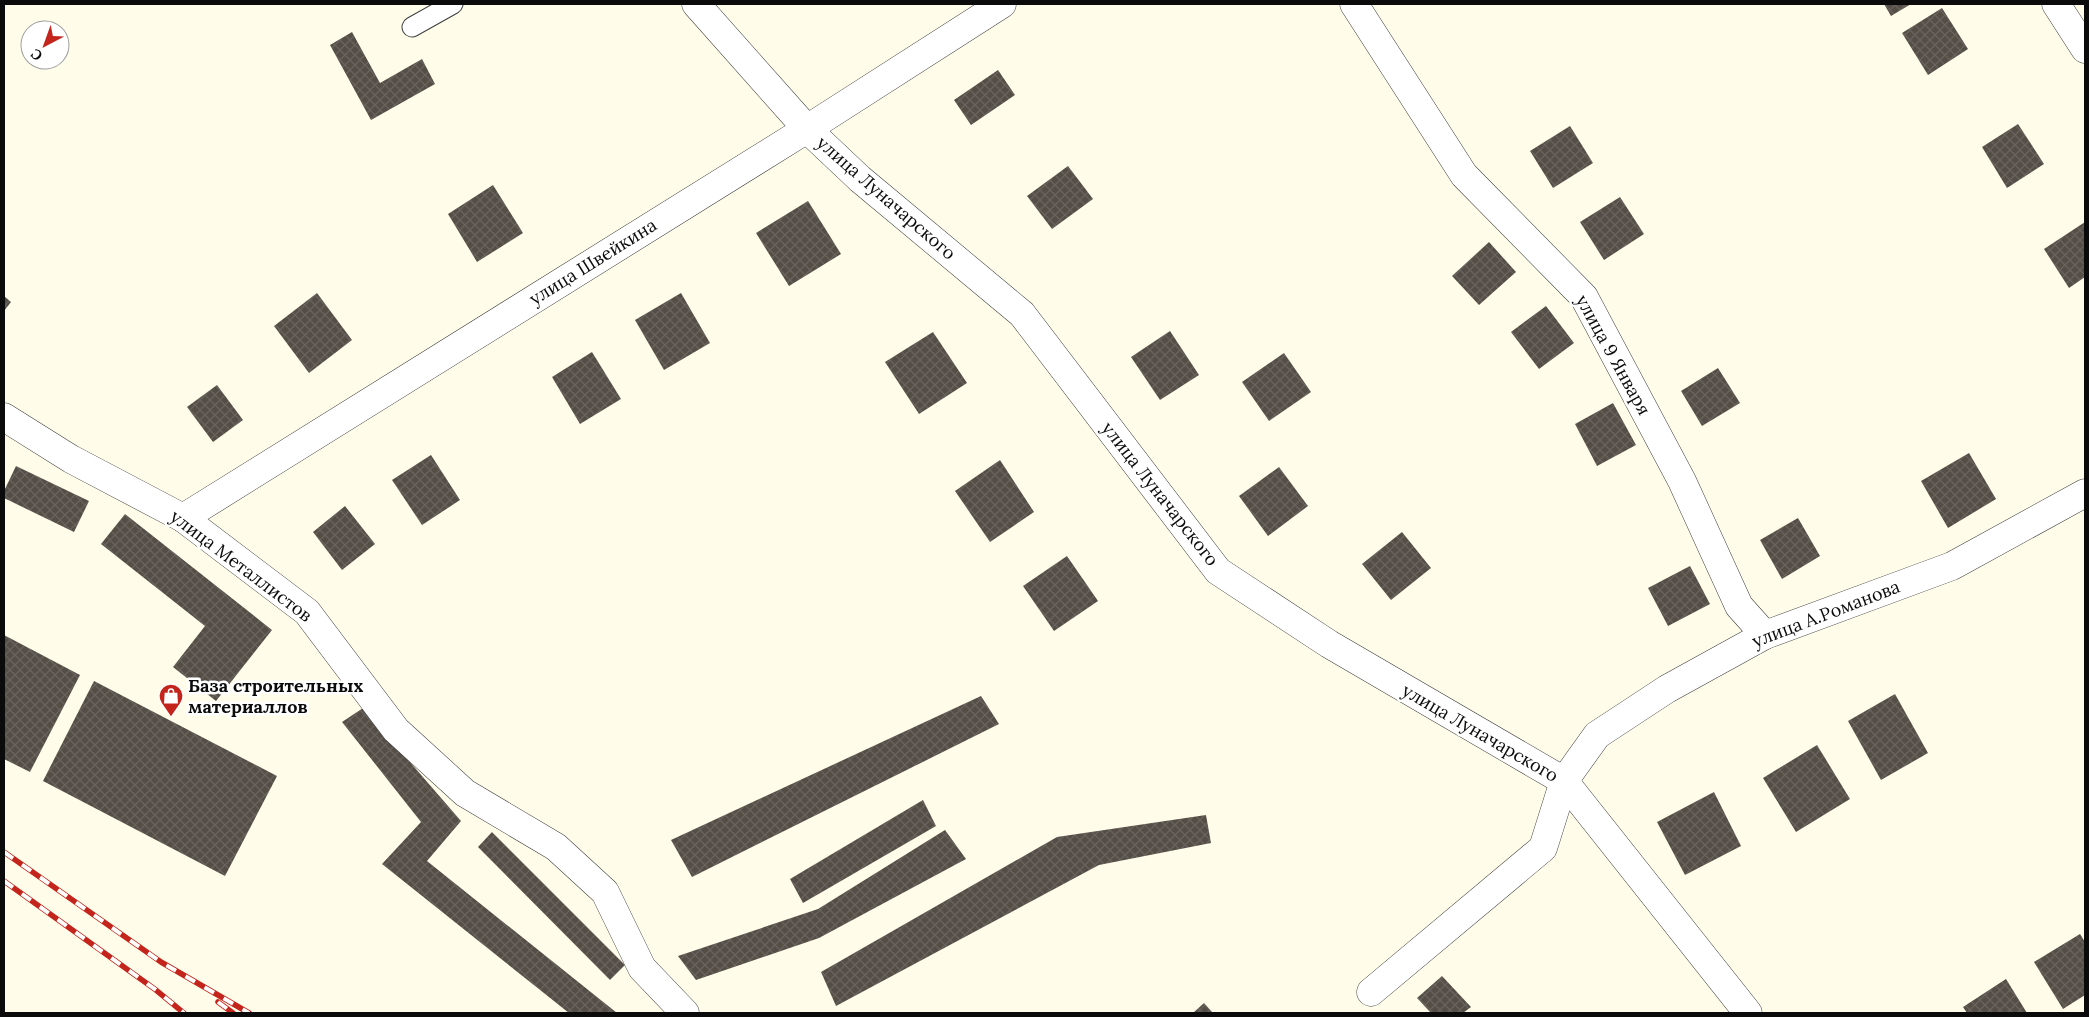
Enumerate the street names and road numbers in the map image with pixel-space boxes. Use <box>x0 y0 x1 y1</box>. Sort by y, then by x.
street label: улица Луначарского <box>812 131 961 264</box>
street label: улица Швейкина <box>525 213 661 310</box>
street label: улица 9 Января <box>1571 291 1656 419</box>
street label: улица Луначарского <box>1097 417 1224 570</box>
street label: улица Металлистов <box>166 505 317 627</box>
street label: улица А.Романова <box>1749 575 1903 652</box>
street label: улица Луначарского <box>1398 678 1563 787</box>

